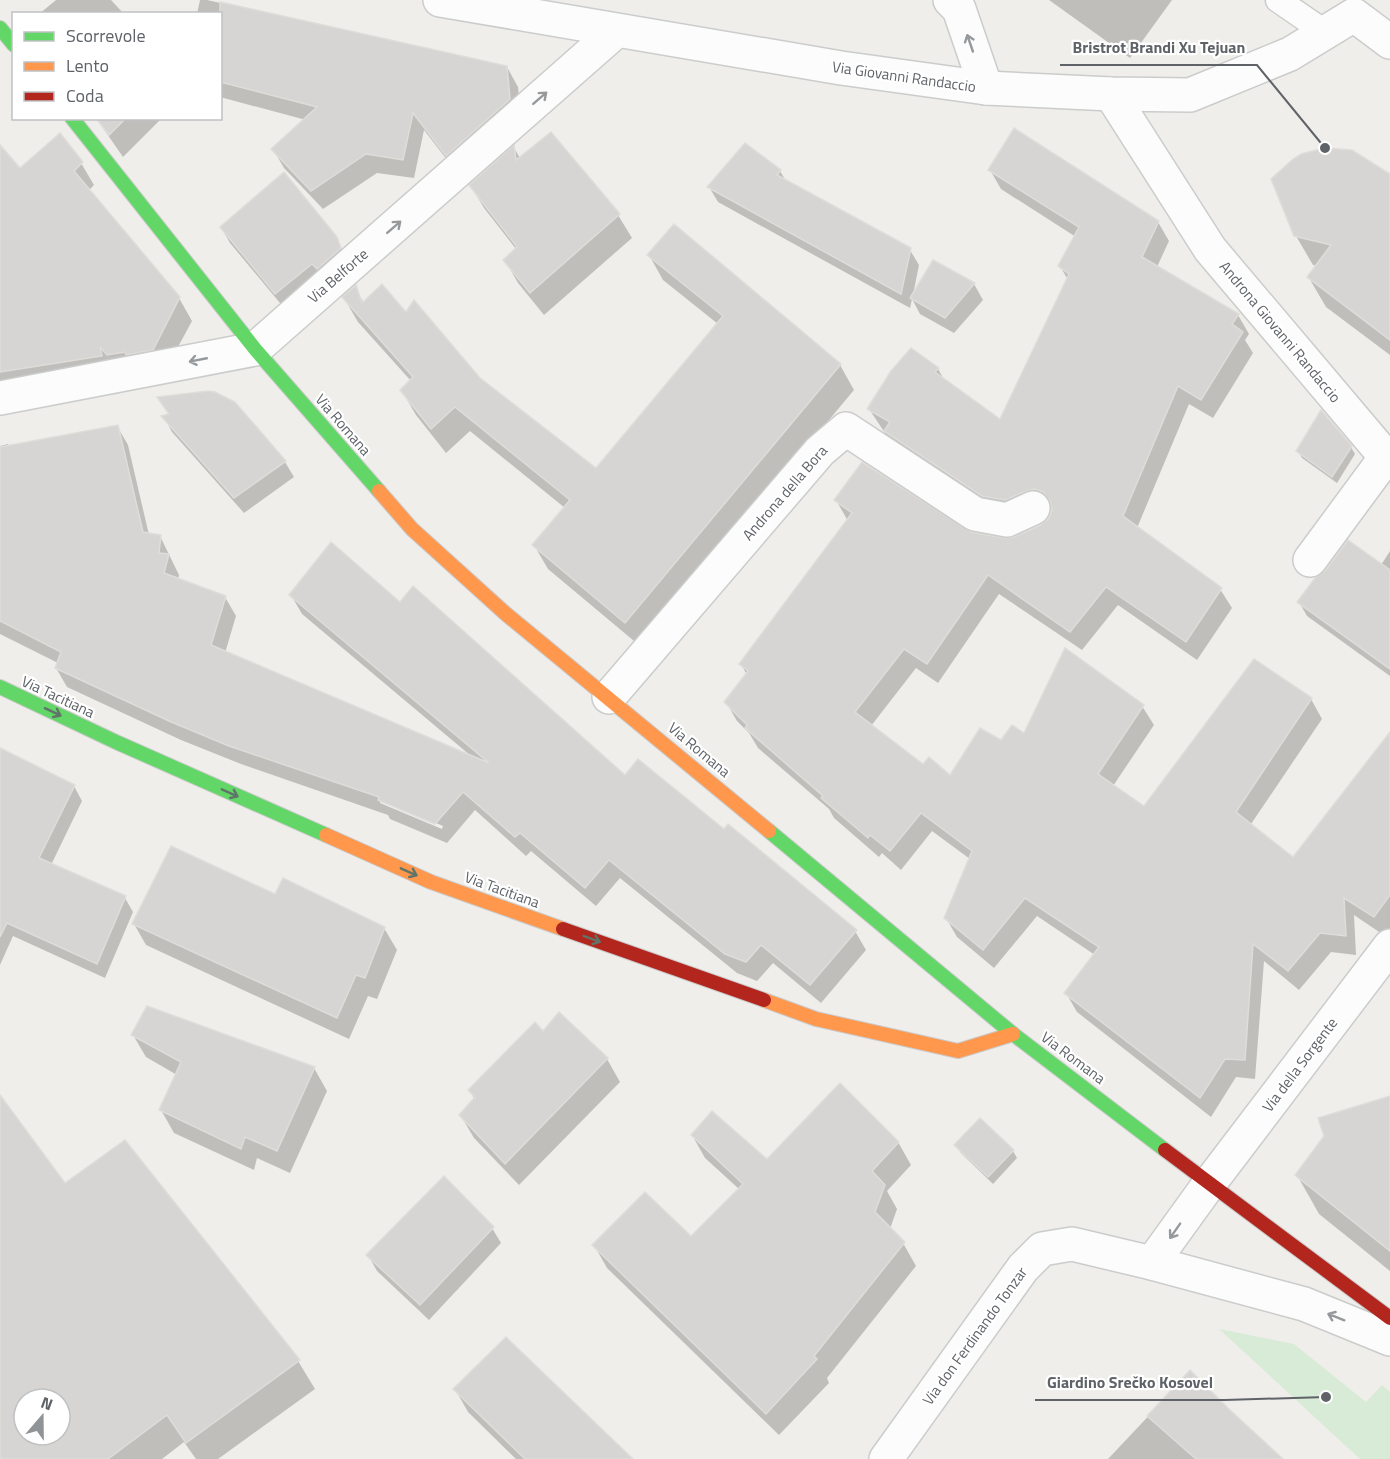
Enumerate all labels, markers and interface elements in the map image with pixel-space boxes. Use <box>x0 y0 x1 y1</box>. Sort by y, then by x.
legend <box>12 12 222 120</box>
text: Scorrevole <box>66 22 145 49</box>
callout: Bristrot Brandi Xu Tejuan <box>1060 31 1257 65</box>
one-way arrow <box>964 34 975 53</box>
text: Bristrot Brandi Xu Tejuan <box>1073 35 1245 59</box>
text: Lento <box>66 52 109 79</box>
street label: Via Giovanni Randaccio <box>831 55 977 98</box>
text: Coda <box>66 82 104 109</box>
one-way arrow <box>532 91 547 105</box>
one-way arrow <box>386 220 401 234</box>
street label: Via Belforte <box>302 243 373 309</box>
street label: Androna Giovanni Randaccio <box>1214 256 1347 408</box>
one-way arrow <box>189 355 208 366</box>
street label: Via Romana <box>310 389 377 461</box>
street label: Androna della Bora <box>737 440 833 545</box>
street label: Via Tacitiana <box>18 670 99 724</box>
one-way arrow <box>43 707 61 719</box>
street label: Via Romana <box>663 717 736 783</box>
one-way arrow <box>221 788 239 799</box>
street label: Via Tacitiana <box>461 865 543 914</box>
one-way arrow <box>399 867 417 879</box>
one-way arrow <box>582 935 600 946</box>
street label: Via della Sorgente <box>1256 1013 1343 1117</box>
street label: Via Romana <box>1036 1026 1111 1090</box>
one-way arrow <box>1169 1223 1181 1239</box>
street label: Via don Ferdinando Tonzar <box>916 1262 1033 1410</box>
one-way arrow <box>1327 1311 1345 1322</box>
callout: Giardino Srečko Kosovel <box>1035 1366 1225 1400</box>
text: Giardino Srečko Kosovel <box>1047 1370 1213 1394</box>
north arrow <box>12 1387 72 1447</box>
text: N <box>38 1390 56 1416</box>

